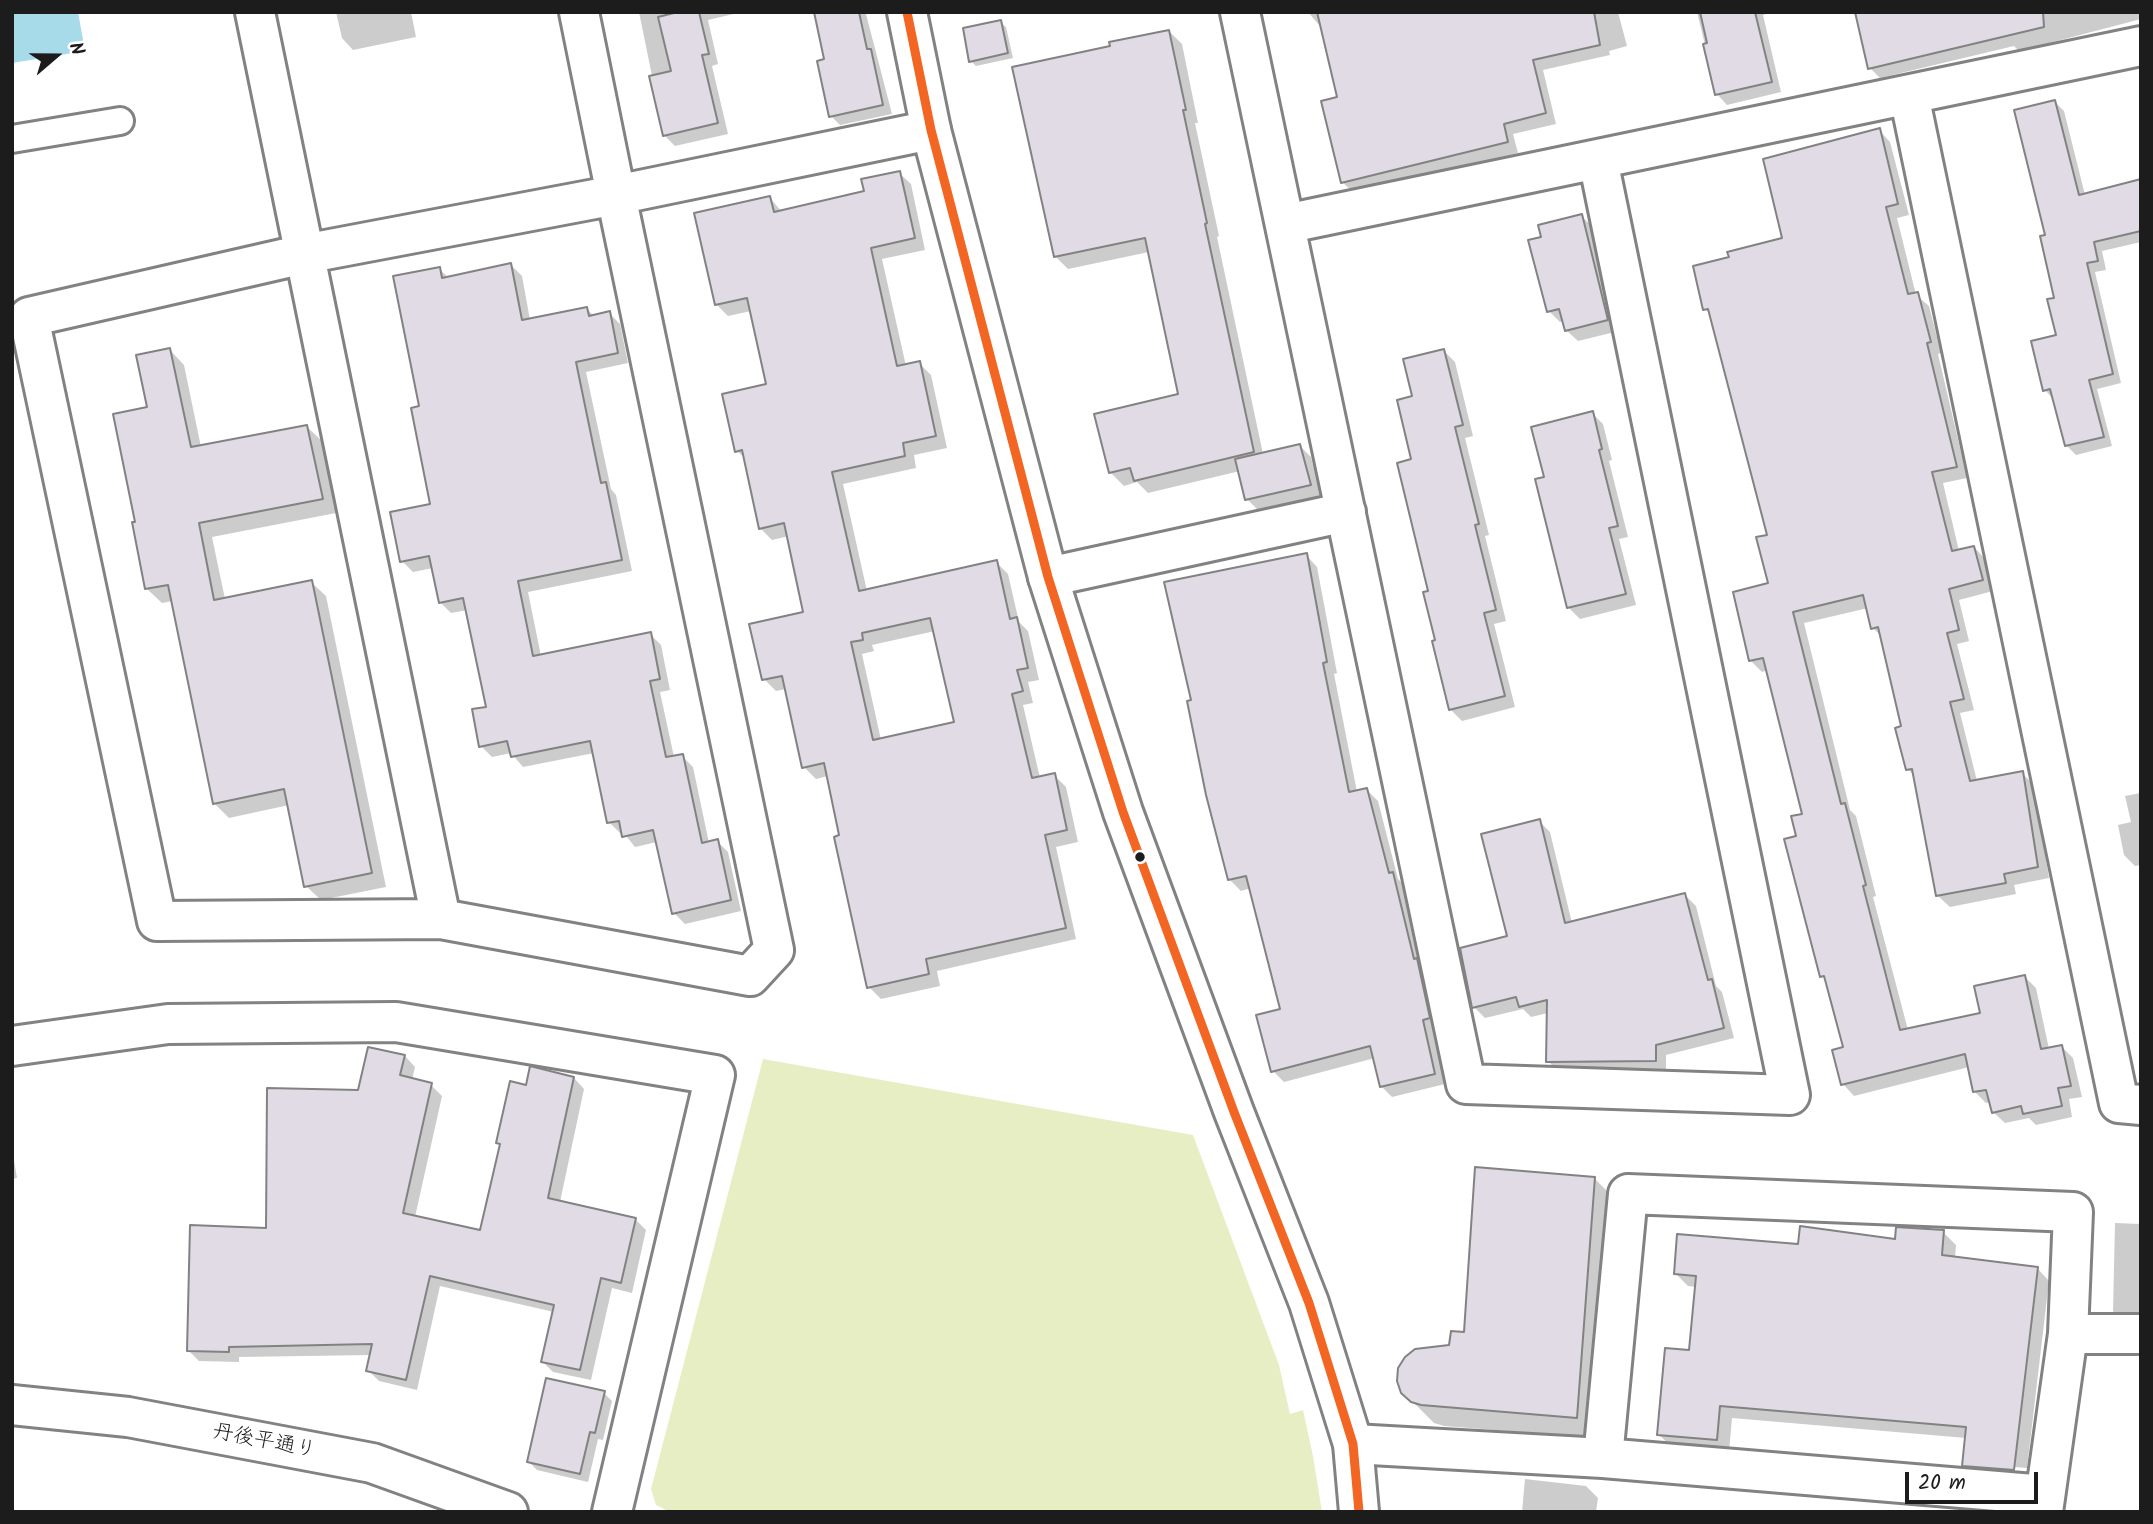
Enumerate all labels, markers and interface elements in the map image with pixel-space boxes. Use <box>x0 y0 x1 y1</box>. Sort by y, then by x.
north arrow <box>21 21 91 91</box>
text: N <box>60 38 92 60</box>
unlabelled marker <box>1133 850 1147 864</box>
street label: 丹後平通り <box>210 1421 318 1465</box>
scale bar <box>1908 1458 2041 1502</box>
text: 20 m <box>1918 1467 1966 1500</box>

